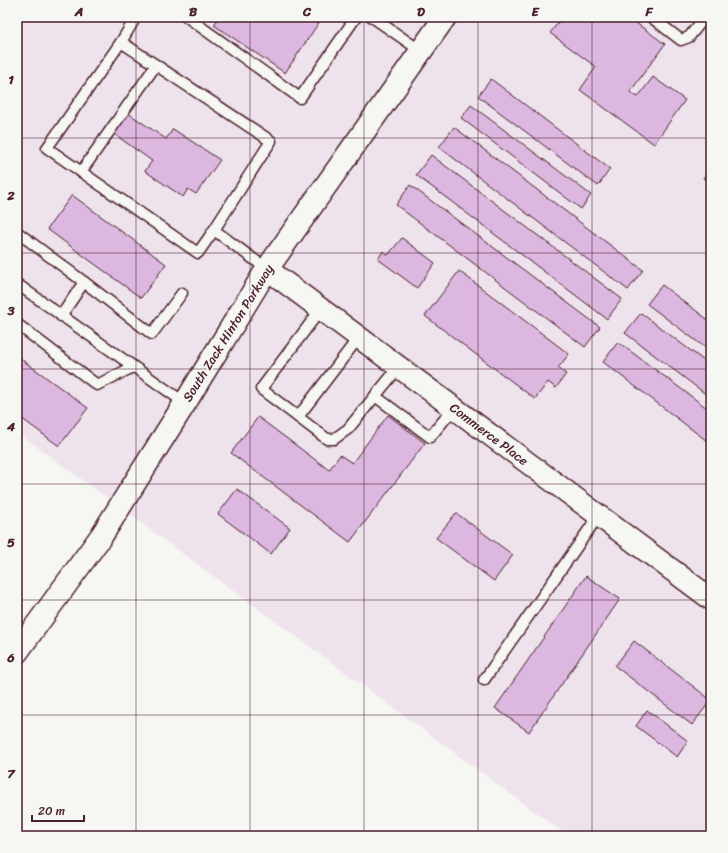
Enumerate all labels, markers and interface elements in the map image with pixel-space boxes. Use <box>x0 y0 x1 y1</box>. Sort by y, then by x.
text: A <box>74 0 83 23</box>
text: B <box>189 0 198 23</box>
text: C <box>302 0 312 23</box>
text: D <box>417 0 425 23</box>
text: E <box>531 0 540 23</box>
text: F <box>644 0 653 23</box>
text: 1 <box>8 68 14 91</box>
text: 2 <box>6 184 15 207</box>
street label: South Zack Hinton Parkway <box>176 259 280 406</box>
text: 3 <box>6 299 15 322</box>
street label: Commerce Place <box>444 396 534 472</box>
text: 4 <box>6 415 16 438</box>
text: 5 <box>7 531 15 554</box>
text: 6 <box>6 646 15 669</box>
text: 7 <box>7 762 16 785</box>
scale bar <box>32 797 84 823</box>
text: 20 m <box>38 800 65 822</box>

